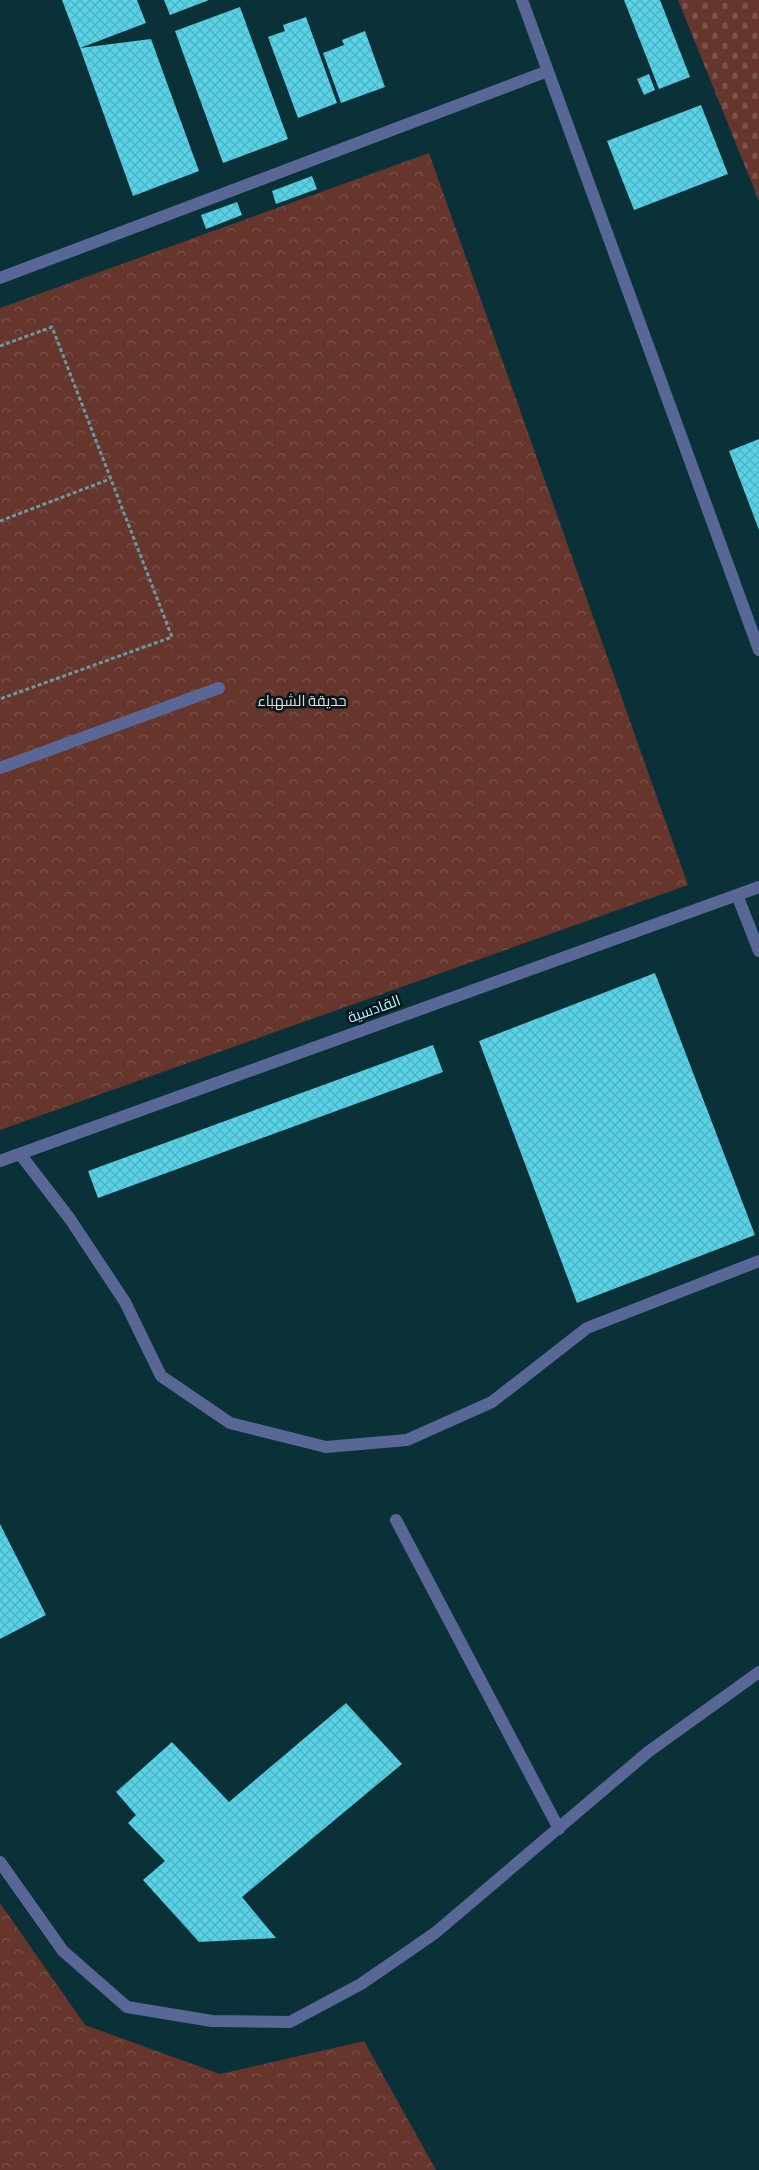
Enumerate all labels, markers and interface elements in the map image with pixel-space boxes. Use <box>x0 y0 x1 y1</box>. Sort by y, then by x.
park label: حديقة الشهباء <box>257 693 347 711</box>
street label: القادسية <box>346 993 403 1026</box>

